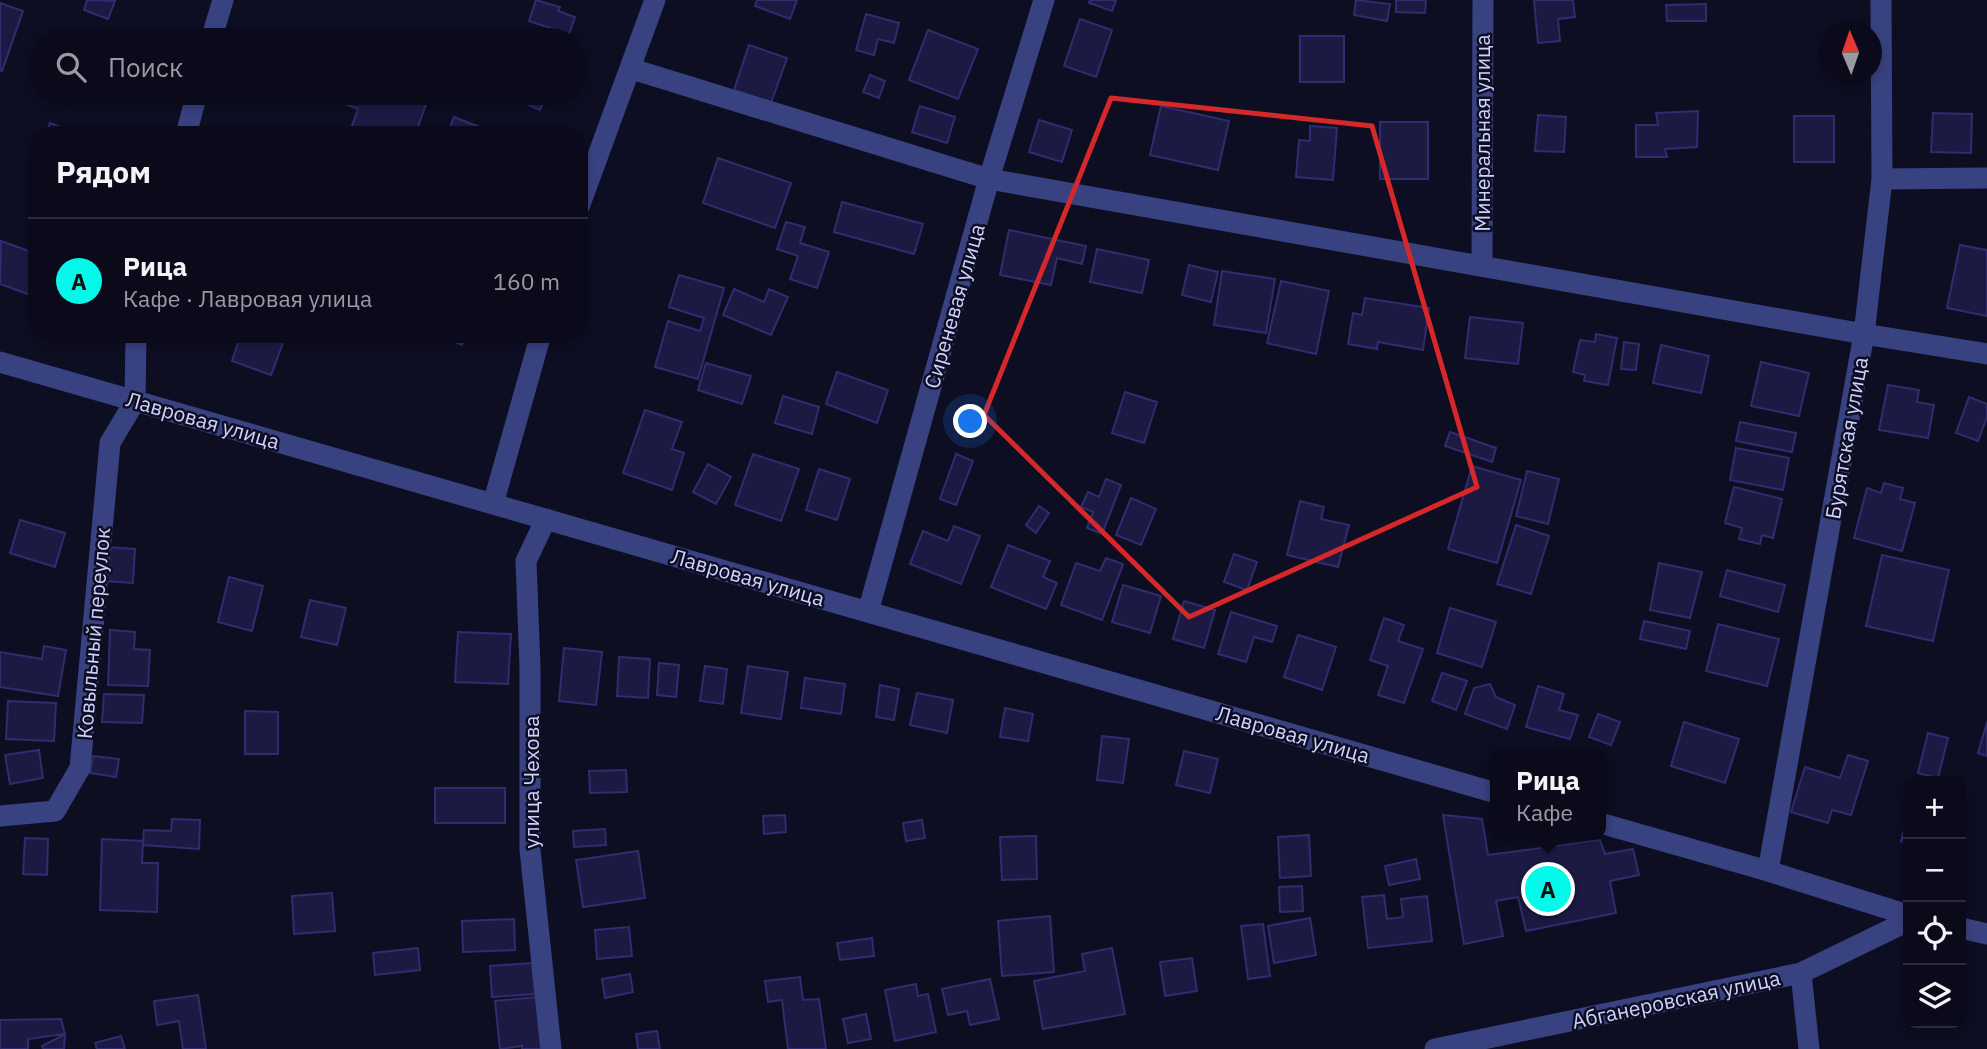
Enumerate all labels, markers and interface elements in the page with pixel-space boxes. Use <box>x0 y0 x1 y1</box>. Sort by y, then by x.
north arrow <box>1819 21 1882 84</box>
search box <box>28 28 588 105</box>
street label: Минеральная улица <box>1468 34 1496 232</box>
icon: search <box>52 48 90 86</box>
text: Поиск <box>108 50 183 84</box>
text: Рядом <box>56 152 151 191</box>
street label: Сиреневая улица <box>917 220 991 392</box>
text: Рица <box>123 249 187 283</box>
text: A <box>71 266 87 296</box>
text: 160 m <box>493 266 560 296</box>
text: Кафе · Лавровая улица <box>123 283 372 313</box>
street label: Бурятская улица <box>1818 355 1874 521</box>
street label: Лавровая улица <box>123 385 283 455</box>
your location <box>953 404 987 438</box>
street label: Ковыльный переулок <box>70 526 116 740</box>
street label: Лавровая улица <box>668 542 828 612</box>
street label: Лавровая улица <box>1213 699 1373 769</box>
street label: улица Чехова <box>517 716 545 848</box>
popup <box>1490 749 1606 840</box>
text: Рица <box>1516 763 1580 797</box>
map controls <box>1903 776 1966 1028</box>
button: + <box>1903 776 1966 839</box>
text: Кафе <box>1516 797 1573 827</box>
button: − <box>1903 839 1966 902</box>
pin: A <box>1525 863 1571 915</box>
button: locate <box>1903 902 1966 965</box>
street label: Абганеровская улица <box>1569 963 1783 1035</box>
button: layers <box>1903 965 1966 1028</box>

